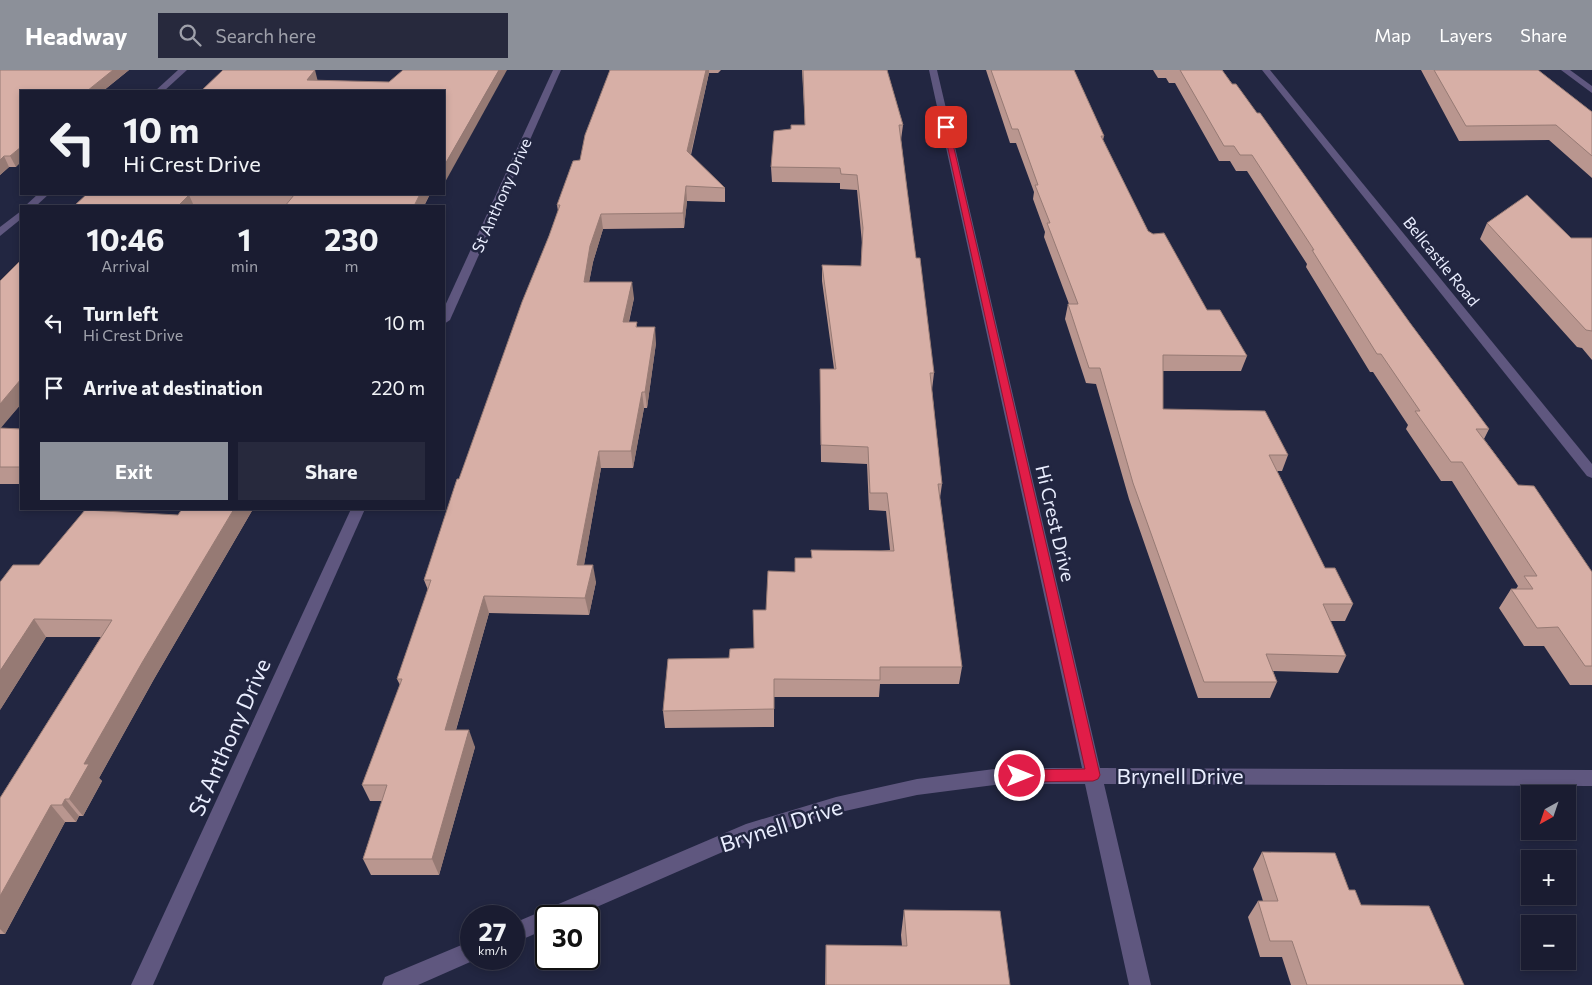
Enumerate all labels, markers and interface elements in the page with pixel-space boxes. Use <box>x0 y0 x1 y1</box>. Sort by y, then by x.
search box <box>158 13 508 58</box>
text: Headway <box>25 21 128 50</box>
icon: search <box>176 21 204 49</box>
text: Search here <box>216 24 316 47</box>
text: Map <box>1374 24 1411 46</box>
text: Layers <box>1439 24 1492 46</box>
text: Share <box>1520 24 1567 46</box>
pin <box>925 106 967 148</box>
text: 10 m <box>123 107 199 150</box>
icon: left <box>40 110 105 175</box>
icon: arrive <box>932 113 960 141</box>
street label: St Anthony Drive <box>467 135 535 255</box>
text: Hi Crest Drive <box>123 150 261 177</box>
street label: Bellcastle Road <box>1400 212 1484 310</box>
text: 10:46 <box>86 220 165 257</box>
text: 1 <box>238 220 251 257</box>
text: 230 <box>324 220 379 257</box>
text: Arrival <box>101 256 150 275</box>
text: min <box>231 256 258 275</box>
text: m <box>345 256 359 275</box>
text: Turn left <box>83 302 158 325</box>
icon: left <box>40 309 68 337</box>
text: 10 m <box>384 311 425 334</box>
text: Hi Crest Drive <box>83 325 183 344</box>
icon: arrive <box>40 374 68 402</box>
text: Arrive at destination <box>83 376 263 399</box>
text: 220 m <box>371 376 425 399</box>
button: Exit <box>40 442 228 500</box>
button: Share <box>238 442 425 500</box>
street label: Hi Crest Drive <box>1031 462 1081 584</box>
street label: St Anthony Drive <box>182 654 276 820</box>
position arrow <box>993 749 1045 801</box>
street label: Brynell Drive <box>1116 762 1244 789</box>
north arrow <box>1521 785 1576 840</box>
map controls <box>1521 785 1576 970</box>
street label: Brynell Drive <box>716 793 846 857</box>
button: + <box>1521 850 1576 905</box>
speed limit sign: 30 <box>535 905 600 970</box>
button: − <box>1521 915 1576 970</box>
text: 27 <box>479 916 506 946</box>
text: km/h <box>478 943 507 957</box>

